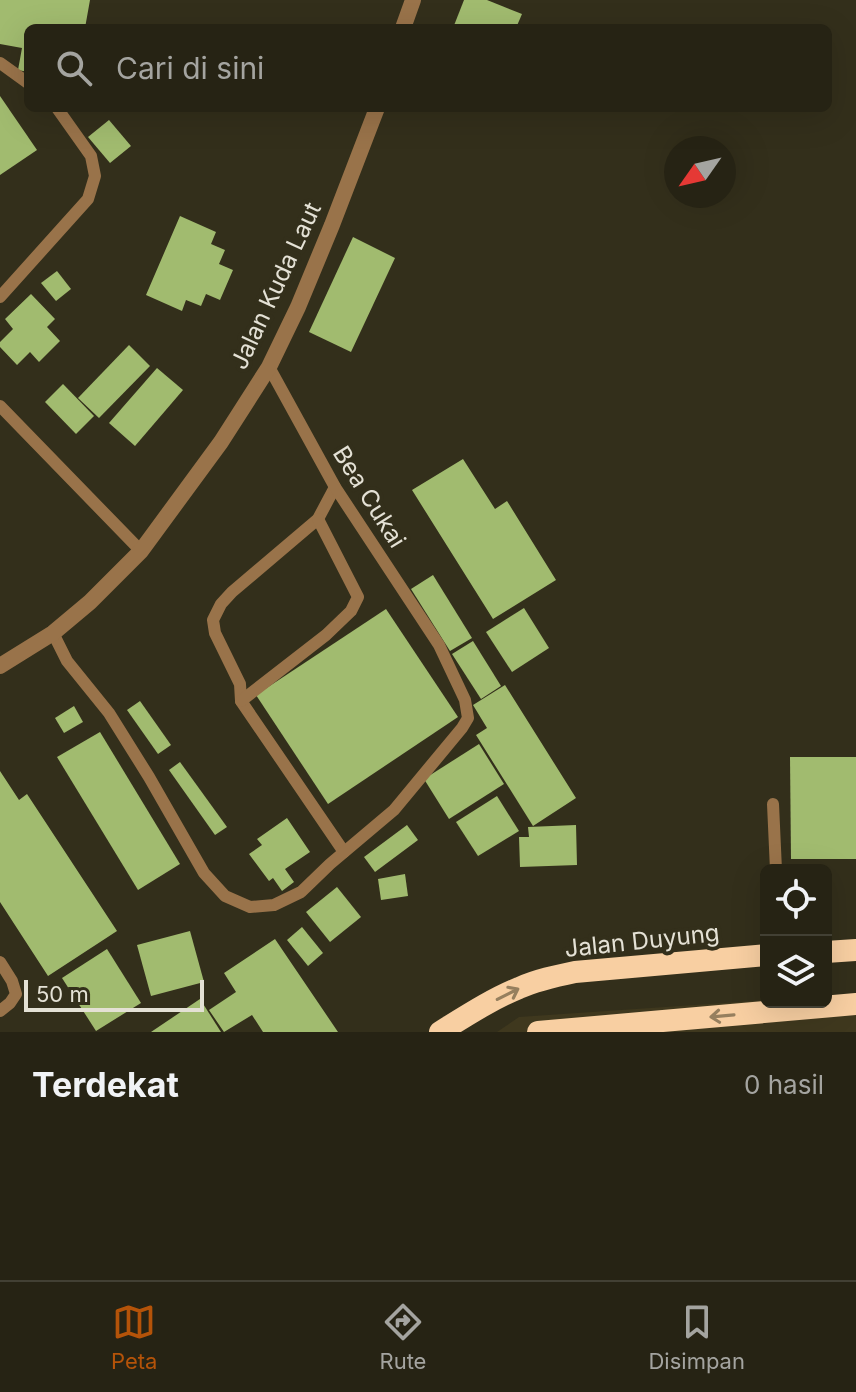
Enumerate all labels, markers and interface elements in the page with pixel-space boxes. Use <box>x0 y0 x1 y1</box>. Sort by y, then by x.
search box <box>24 24 832 112</box>
icon: search <box>52 46 96 90</box>
text: Cari di sini <box>116 50 264 86</box>
north arrow <box>664 136 736 208</box>
street label: Jalan Kuda Laut <box>224 198 327 374</box>
street label: Bea Cukai <box>327 441 412 553</box>
map controls <box>760 864 832 1008</box>
button: locate <box>760 864 832 936</box>
street label: Jalan Duyung <box>563 918 721 963</box>
button: layers <box>760 936 832 1008</box>
scale bar <box>24 976 204 1012</box>
text: 50 m <box>36 981 89 1007</box>
one-way arrow <box>496 985 519 1001</box>
one-way arrow <box>710 1008 736 1023</box>
text: Terdekat <box>32 1064 179 1105</box>
text: 0 hasil <box>744 1069 824 1100</box>
tab: Peta <box>111 1300 157 1374</box>
tab: Rute <box>379 1300 426 1374</box>
tab: Disimpan <box>648 1300 745 1374</box>

